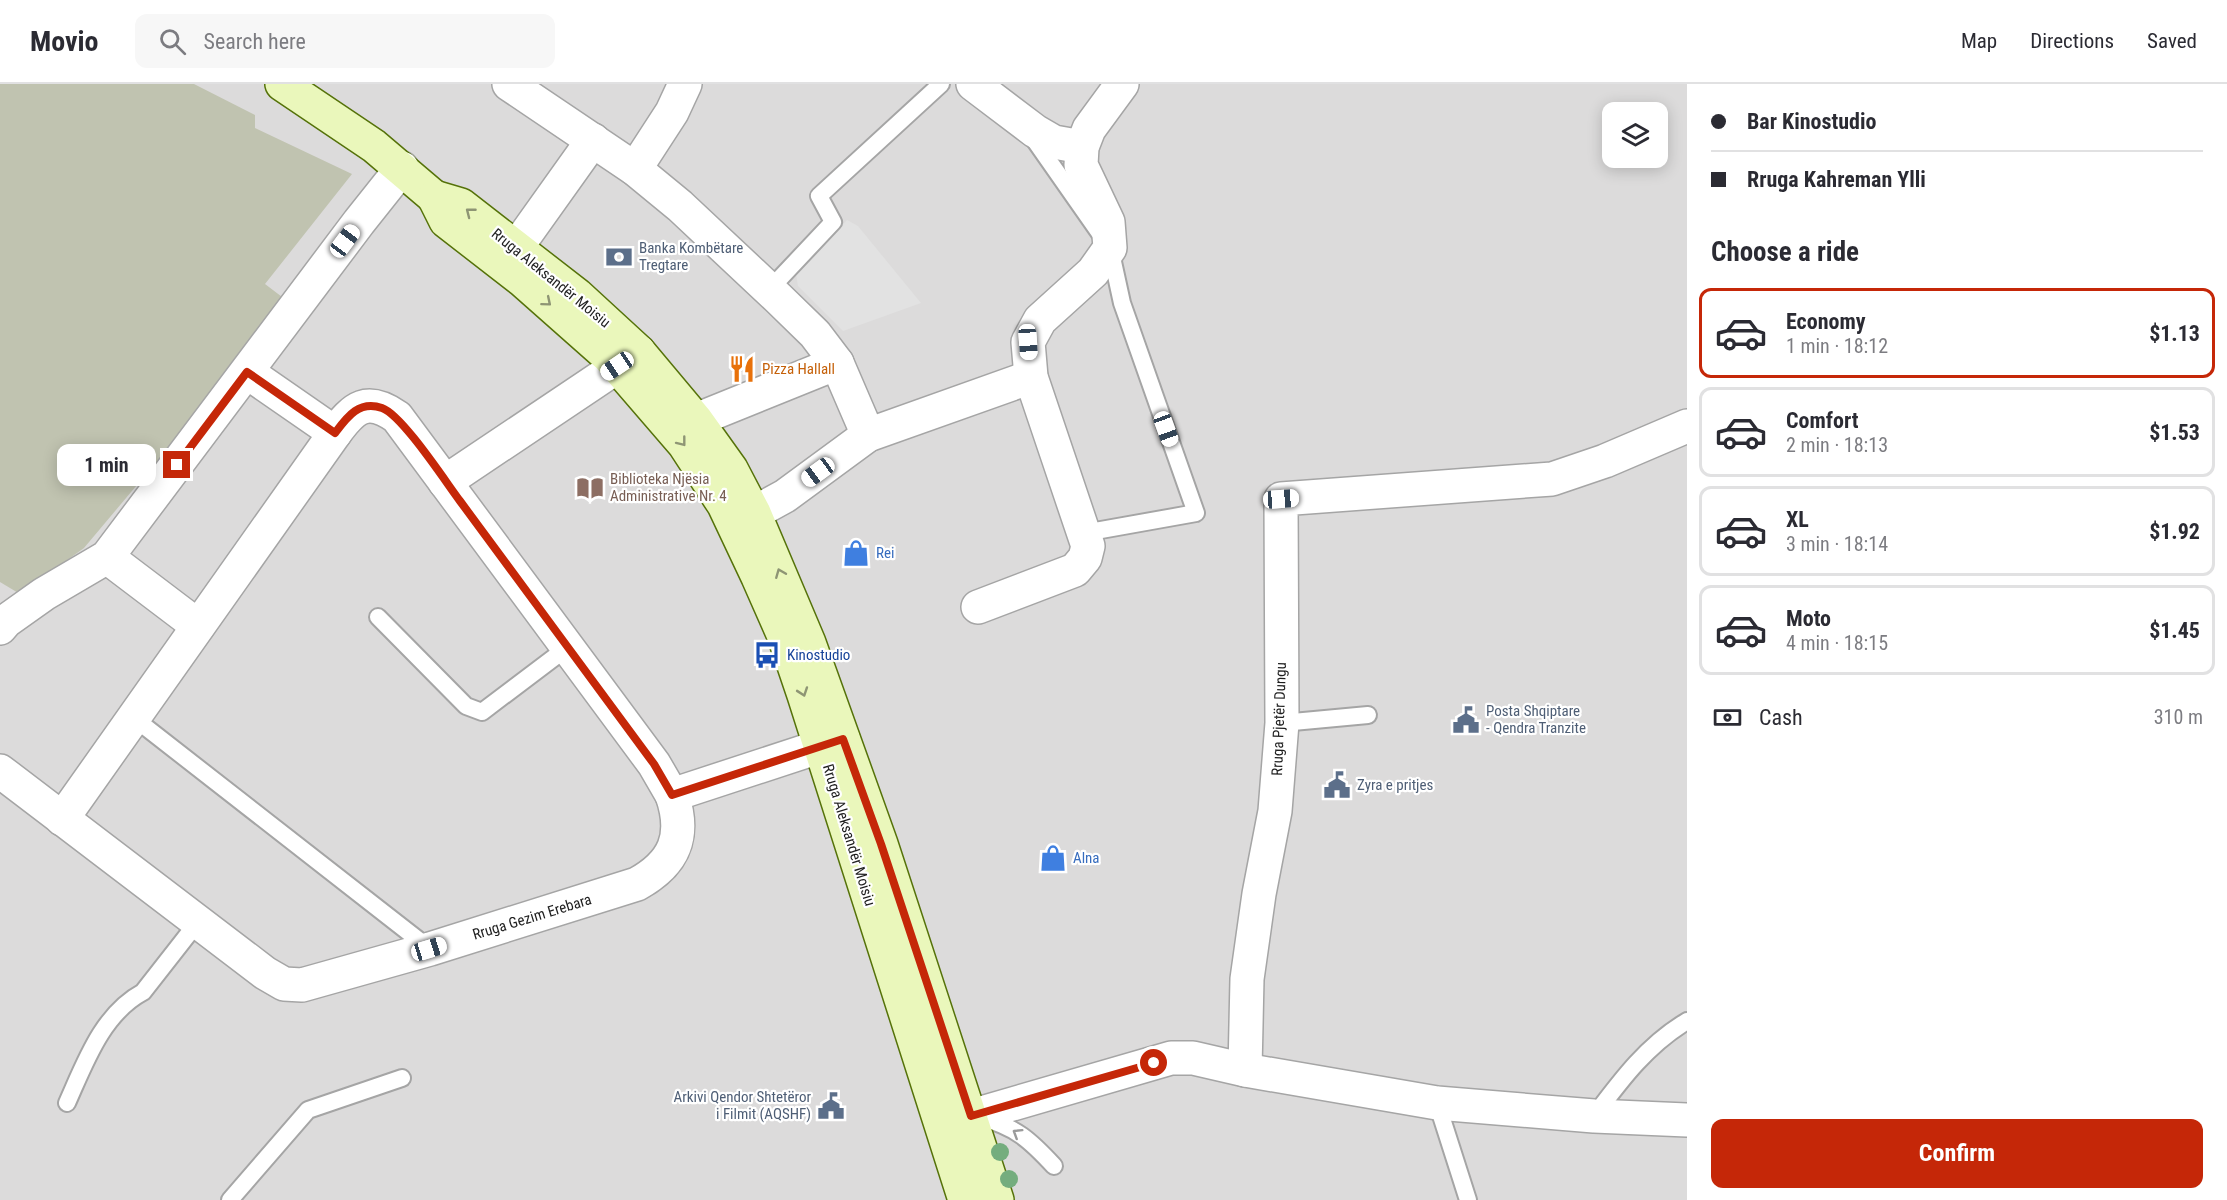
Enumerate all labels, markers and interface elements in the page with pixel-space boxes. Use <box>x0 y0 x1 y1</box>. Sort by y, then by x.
search box <box>135 14 555 68</box>
text: Movio <box>30 25 99 58</box>
icon: search <box>156 25 189 58</box>
text: Search here <box>204 29 306 54</box>
text: Map <box>1961 29 1997 53</box>
text: Directions <box>2030 29 2114 53</box>
text: Saved <box>2147 29 2197 53</box>
map controls <box>1602 102 1668 168</box>
button: layers <box>1602 102 1668 168</box>
text: Bar Kinostudio <box>1747 109 1877 134</box>
text: Rruga Kahreman Ylli <box>1747 167 1926 192</box>
one-way arrow <box>466 209 477 220</box>
car <box>327 221 363 261</box>
street label: Rruga Aleksandër Moisiu <box>488 225 614 331</box>
text: Choose a ride <box>1711 236 1859 268</box>
place label: Banka Kombëtare Tregtare <box>639 239 743 274</box>
bank icon: Banka Kombëtare Tregtare <box>604 242 634 272</box>
one-way arrow <box>540 294 551 305</box>
icon: car <box>1714 306 1768 360</box>
text: Economy <box>1786 309 1866 334</box>
text: $1.13 <box>2149 321 2200 346</box>
car <box>1018 323 1038 361</box>
text: 1 min · 18:12 <box>1786 334 1888 358</box>
car <box>597 348 637 384</box>
restaurant icon: Pizza Hallall <box>727 354 757 384</box>
place label: Pizza Hallall <box>762 360 835 378</box>
icon: car <box>1714 405 1768 459</box>
text: Comfort <box>1786 408 1859 433</box>
car <box>1151 409 1181 449</box>
text: $1.53 <box>2149 420 2200 445</box>
text: 2 min · 18:13 <box>1786 433 1888 457</box>
one-way arrow <box>674 436 685 447</box>
callout: 1 min <box>57 444 156 486</box>
route end <box>163 451 190 478</box>
text: 1 min <box>84 453 129 477</box>
car <box>798 454 838 490</box>
place label: Biblioteka Njësia Administrative Nr. 4 <box>610 470 727 505</box>
library icon: Biblioteka Njësia Administrative Nr. 4 <box>575 473 605 503</box>
car <box>1262 489 1300 509</box>
icon: car <box>1714 504 1768 558</box>
text: XL <box>1786 507 1809 532</box>
text: $1.92 <box>2149 519 2200 544</box>
text: 3 min · 18:14 <box>1786 532 1888 556</box>
shop icon: Rei <box>841 538 871 568</box>
place label: Rei <box>876 544 894 562</box>
one-way arrow <box>775 568 787 579</box>
icon: car <box>1714 603 1768 657</box>
text: Moto <box>1786 606 1831 631</box>
text: $1.45 <box>2149 618 2200 643</box>
text: 4 min · 18:15 <box>1786 631 1888 655</box>
bus stop icon: Kinostudio <box>752 640 782 670</box>
place label: Kinostudio <box>787 646 850 664</box>
street label: Rruga Pjetër Dungu <box>1268 662 1290 776</box>
one-way arrow <box>796 686 809 697</box>
icon: cash <box>1711 701 1744 734</box>
place label: Posta Shqiptare - Qendra Tranzite <box>1486 702 1586 737</box>
public building icon: Posta Shqiptare - Qendra Tranzite <box>1451 705 1481 735</box>
text: Cash <box>1759 705 1803 730</box>
text: 310 m <box>2154 705 2203 729</box>
street label: Rruga Aleksandër Moisiu <box>819 762 879 908</box>
public building icon: Zyra e pritjes <box>1322 770 1352 800</box>
place label: Zyra e pritjes <box>1357 776 1434 794</box>
shop icon: Alna <box>1038 843 1068 873</box>
place label: Alna <box>1073 849 1100 867</box>
street label: Rruga Gezim Erebara <box>470 890 594 944</box>
car <box>409 935 449 963</box>
route start <box>1140 1049 1167 1076</box>
place label: Arkivi Qendor Shtetëror i Filmit (AQSHF) <box>673 1088 811 1123</box>
public building icon: Arkivi Qendor Shtetëror i Filmit (AQSHF) <box>816 1091 846 1121</box>
button: Confirm <box>1711 1119 2203 1188</box>
one-way arrow <box>1013 1128 1023 1140</box>

